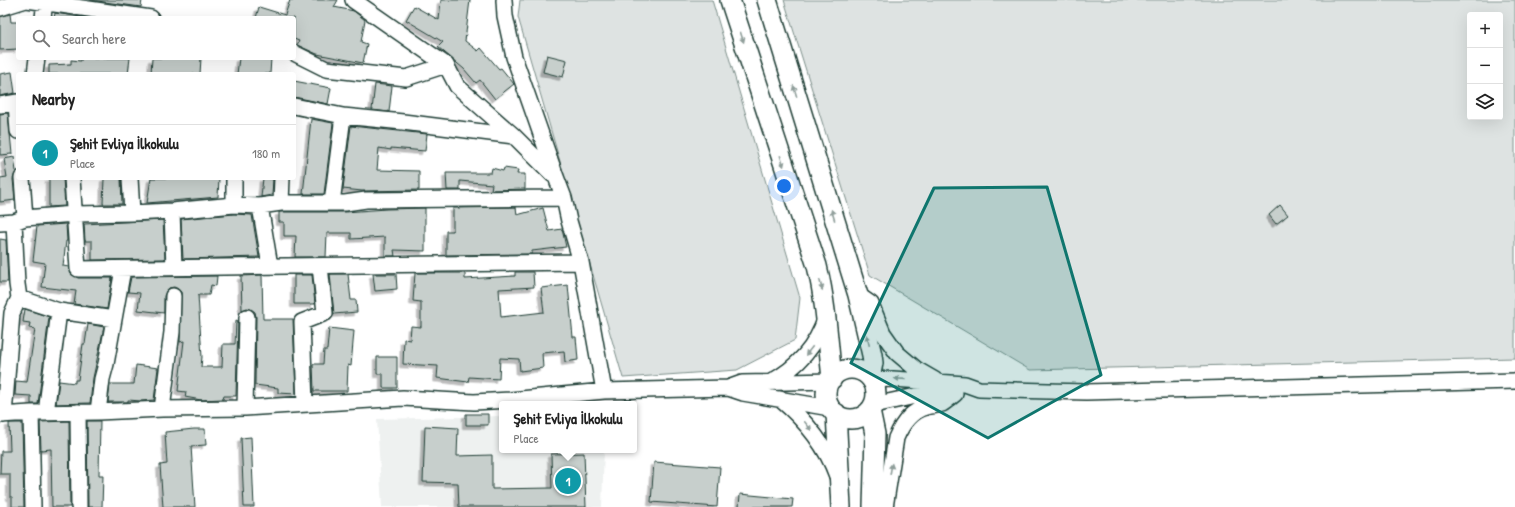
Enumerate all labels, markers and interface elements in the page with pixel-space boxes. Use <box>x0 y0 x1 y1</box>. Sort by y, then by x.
map controls <box>1467 12 1503 120</box>
button: + <box>1467 12 1503 48</box>
search box <box>16 16 296 60</box>
icon: search <box>30 27 52 49</box>
text: Search here <box>62 28 126 49</box>
one-way arrow <box>739 31 745 43</box>
button: − <box>1467 48 1503 84</box>
one-way arrow <box>792 84 798 96</box>
button: layers <box>1467 84 1503 120</box>
text: Nearby <box>32 87 75 110</box>
text: Şehit Evliya İlkokulu <box>70 133 179 154</box>
text: 1 <box>43 144 47 162</box>
text: 180 m <box>252 144 280 162</box>
text: Place <box>70 154 95 172</box>
one-way arrow <box>779 155 785 167</box>
your location <box>774 176 794 196</box>
one-way arrow <box>830 209 836 221</box>
one-way arrow <box>819 279 825 291</box>
one-way arrow <box>865 334 871 346</box>
one-way arrow <box>805 345 813 356</box>
one-way arrow <box>894 376 906 383</box>
popup <box>499 401 637 453</box>
text: Şehit Evliya İlkokulu <box>514 408 622 429</box>
one-way arrow <box>804 421 812 432</box>
text: Place <box>514 429 539 447</box>
one-way arrow <box>888 462 894 475</box>
pin: 1 <box>555 466 581 496</box>

